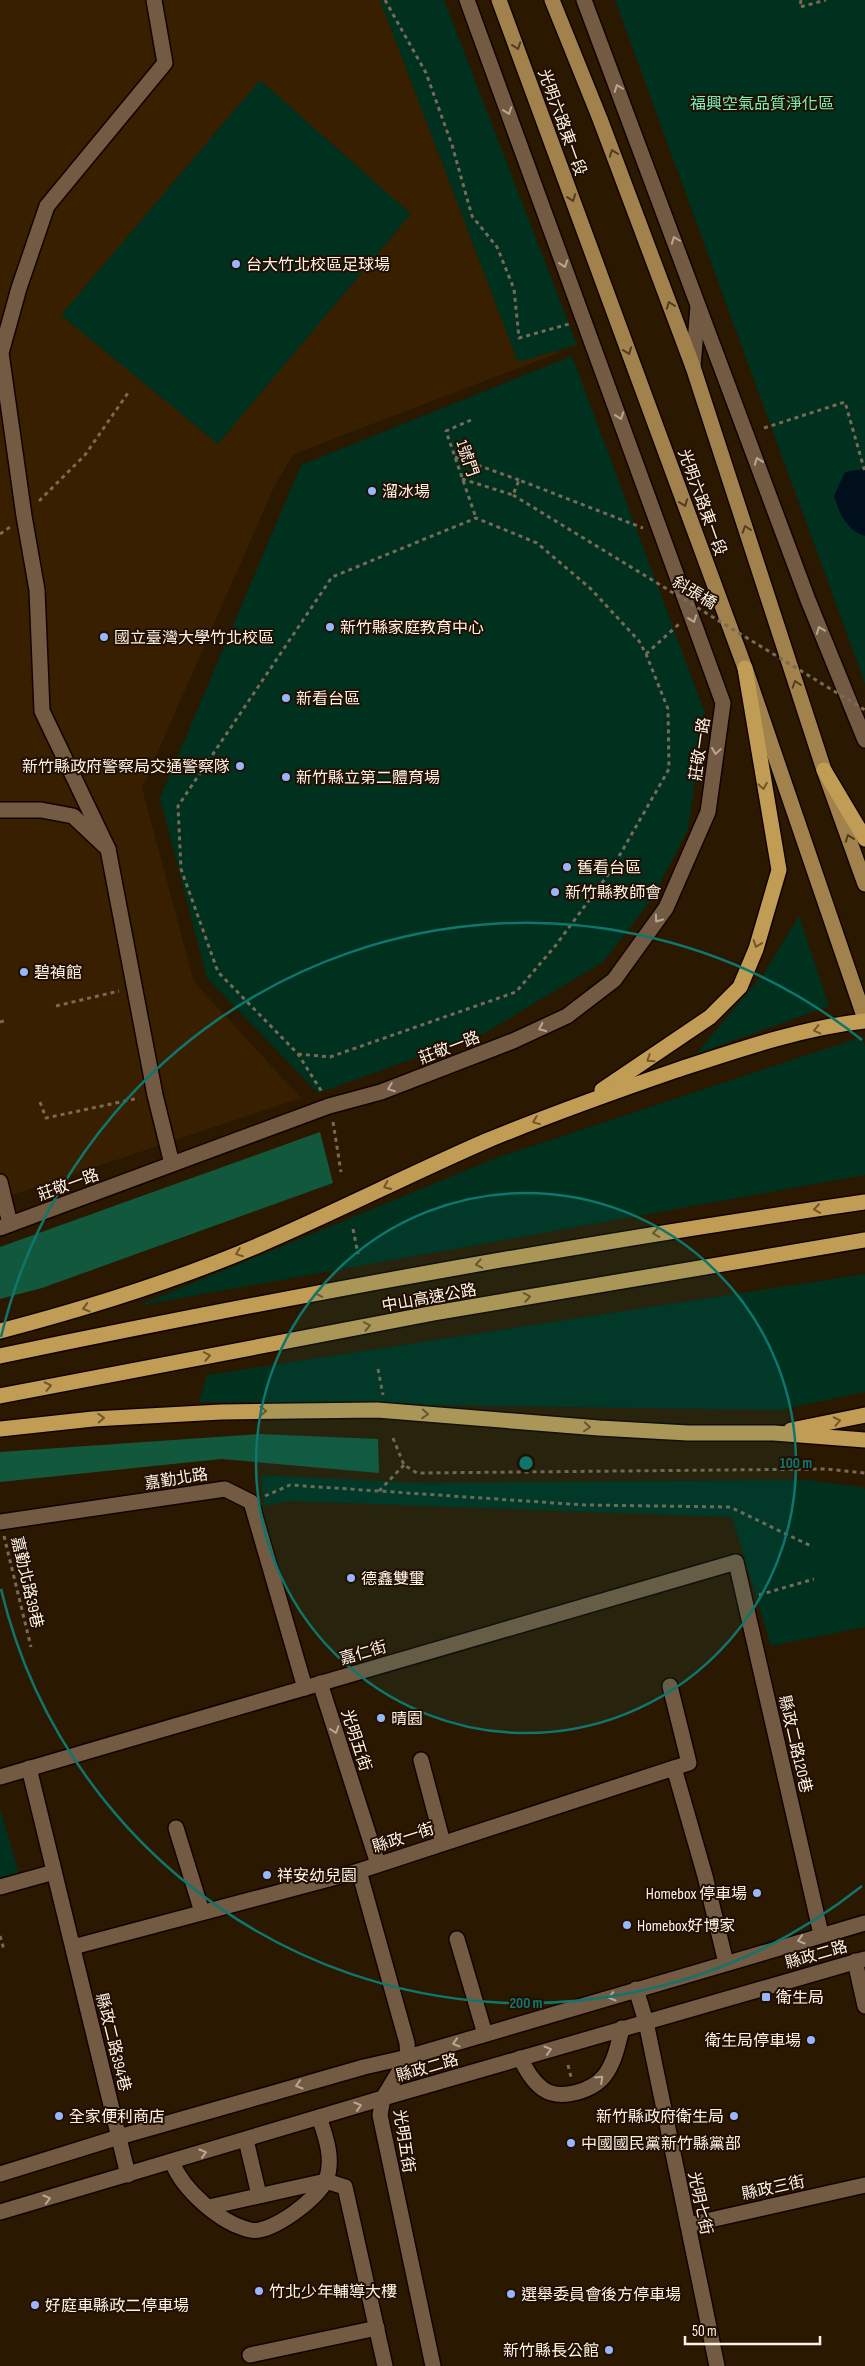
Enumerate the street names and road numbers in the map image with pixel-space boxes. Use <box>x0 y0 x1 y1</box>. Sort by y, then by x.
street label: 光明六路東一段 <box>534 67 590 178</box>
street label: 1號門 <box>451 438 482 479</box>
street label: 光明六路東一段 <box>674 447 730 558</box>
street label: 斜張橋 <box>669 573 720 614</box>
street label: 莊敬一路 <box>687 716 714 782</box>
street label: 莊敬一路 <box>416 1028 483 1069</box>
street label: 莊敬一路 <box>35 1166 102 1205</box>
street label: 中山高速公路 <box>380 1281 478 1316</box>
street label: 嘉勤北路 <box>143 1465 209 1494</box>
street label: 嘉勤北路39巷 <box>7 1535 46 1630</box>
street label: 嘉仁街 <box>338 1638 389 1669</box>
street label: 縣政二路120巷 <box>774 1694 815 1795</box>
street label: 光明五街 <box>337 1707 374 1774</box>
street label: 縣政一街 <box>370 1820 437 1857</box>
street label: 縣政二路 <box>783 1937 850 1973</box>
street label: 縣政二路394巷 <box>91 1991 134 2093</box>
street label: 縣政二路 <box>394 2050 461 2086</box>
street label: 光明五街 <box>389 2108 418 2174</box>
street label: 光明七街 <box>684 2170 715 2237</box>
street label: 縣政三街 <box>740 2173 807 2204</box>

